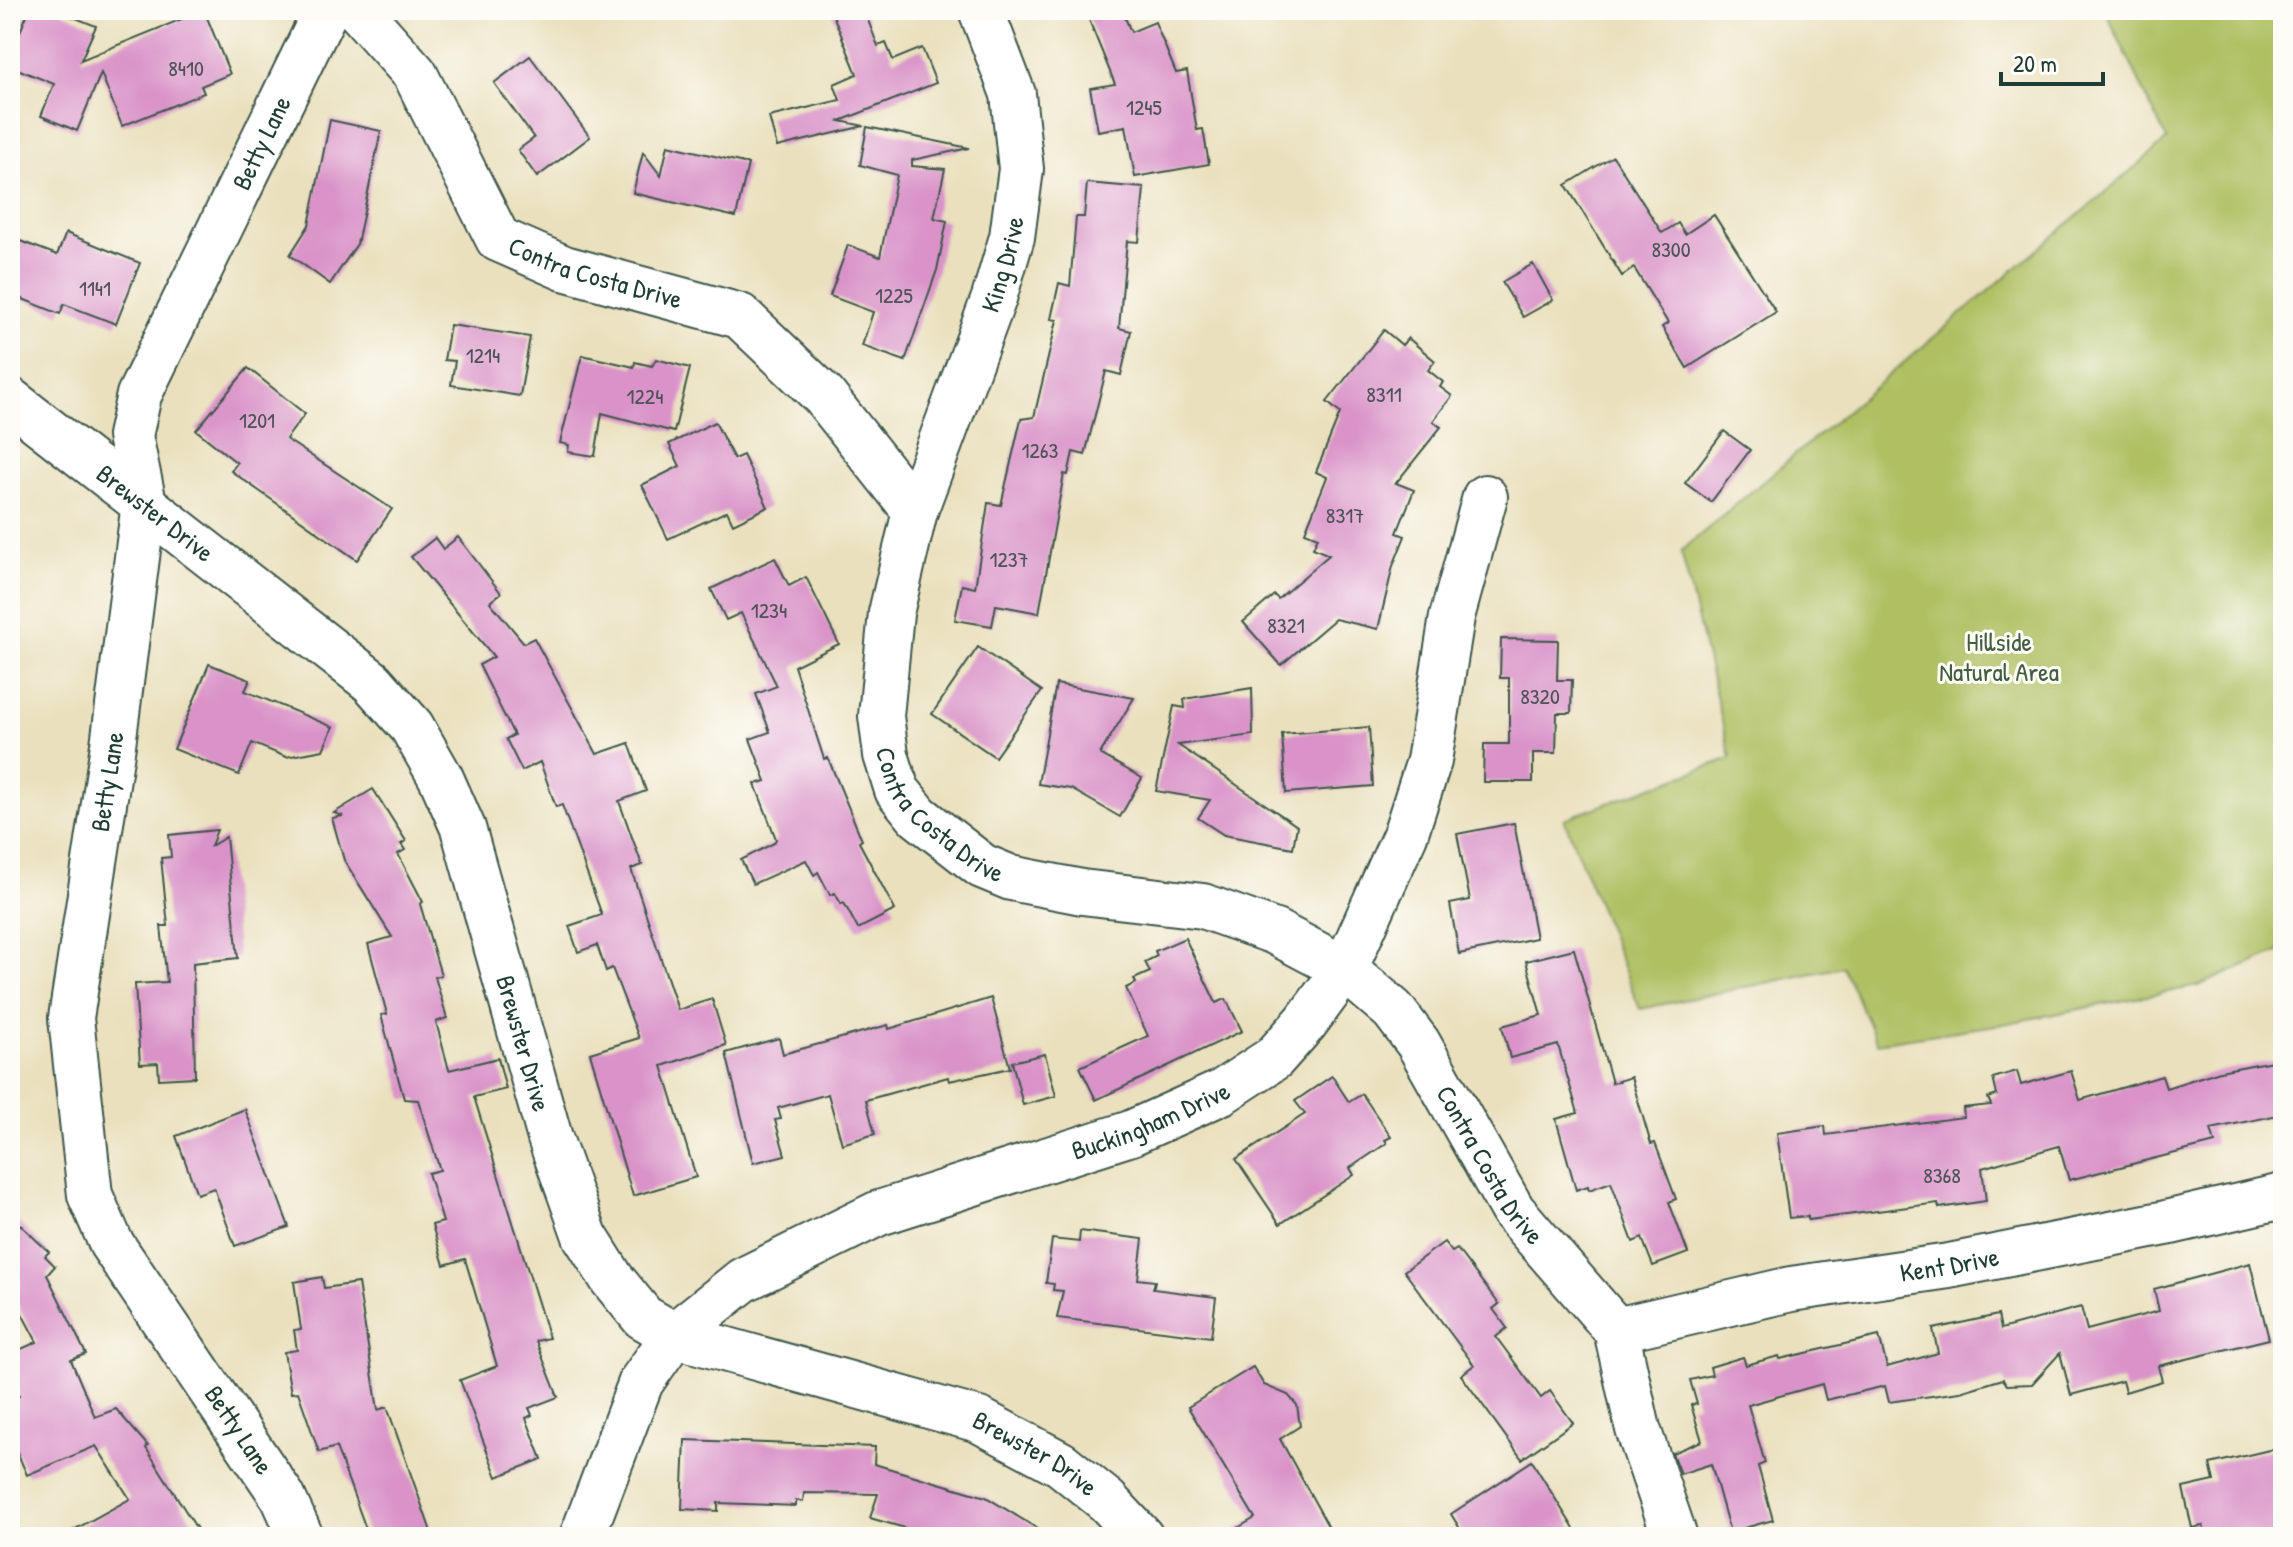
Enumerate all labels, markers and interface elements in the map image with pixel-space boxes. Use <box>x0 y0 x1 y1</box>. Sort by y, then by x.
scale bar <box>2001 36 2103 86</box>
text: 20 m <box>2013 47 2057 79</box>
house number: 8410 <box>168 53 204 83</box>
street label: Betty Lane <box>223 90 299 195</box>
house number: 1245 <box>1126 92 1162 122</box>
street label: King Drive <box>972 215 1031 317</box>
street label: Contra Costa Drive <box>503 228 686 316</box>
house number: 8300 <box>1651 234 1691 264</box>
house number: 1141 <box>79 273 111 303</box>
house number: 1225 <box>875 280 913 310</box>
house number: 1214 <box>466 340 500 370</box>
house number: 8311 <box>1366 379 1402 409</box>
house number: 1224 <box>627 381 663 411</box>
house number: 1201 <box>239 405 275 435</box>
house number: 1263 <box>1022 435 1059 465</box>
street label: Brewster Drive <box>90 456 221 569</box>
house number: 8317 <box>1326 500 1364 530</box>
house number: 1237 <box>989 544 1029 574</box>
house number: 1234 <box>751 595 787 625</box>
house number: 8321 <box>1267 610 1305 640</box>
park label: Hillside Natural Area <box>1939 624 2059 689</box>
house number: 8320 <box>1520 681 1560 711</box>
street label: Betty Lane <box>82 730 132 834</box>
street label: Contra Costa Drive <box>868 745 1009 890</box>
street label: Brewster Drive <box>488 971 560 1115</box>
street label: Buckingham Drive <box>1067 1073 1237 1168</box>
street label: Contra Costa Drive <box>1429 1079 1552 1252</box>
house number: 8368 <box>1923 1160 1961 1190</box>
street label: Kent Drive <box>1898 1239 2002 1290</box>
street label: Betty Lane <box>197 1378 282 1481</box>
street label: Brewster Drive <box>967 1402 1105 1504</box>

